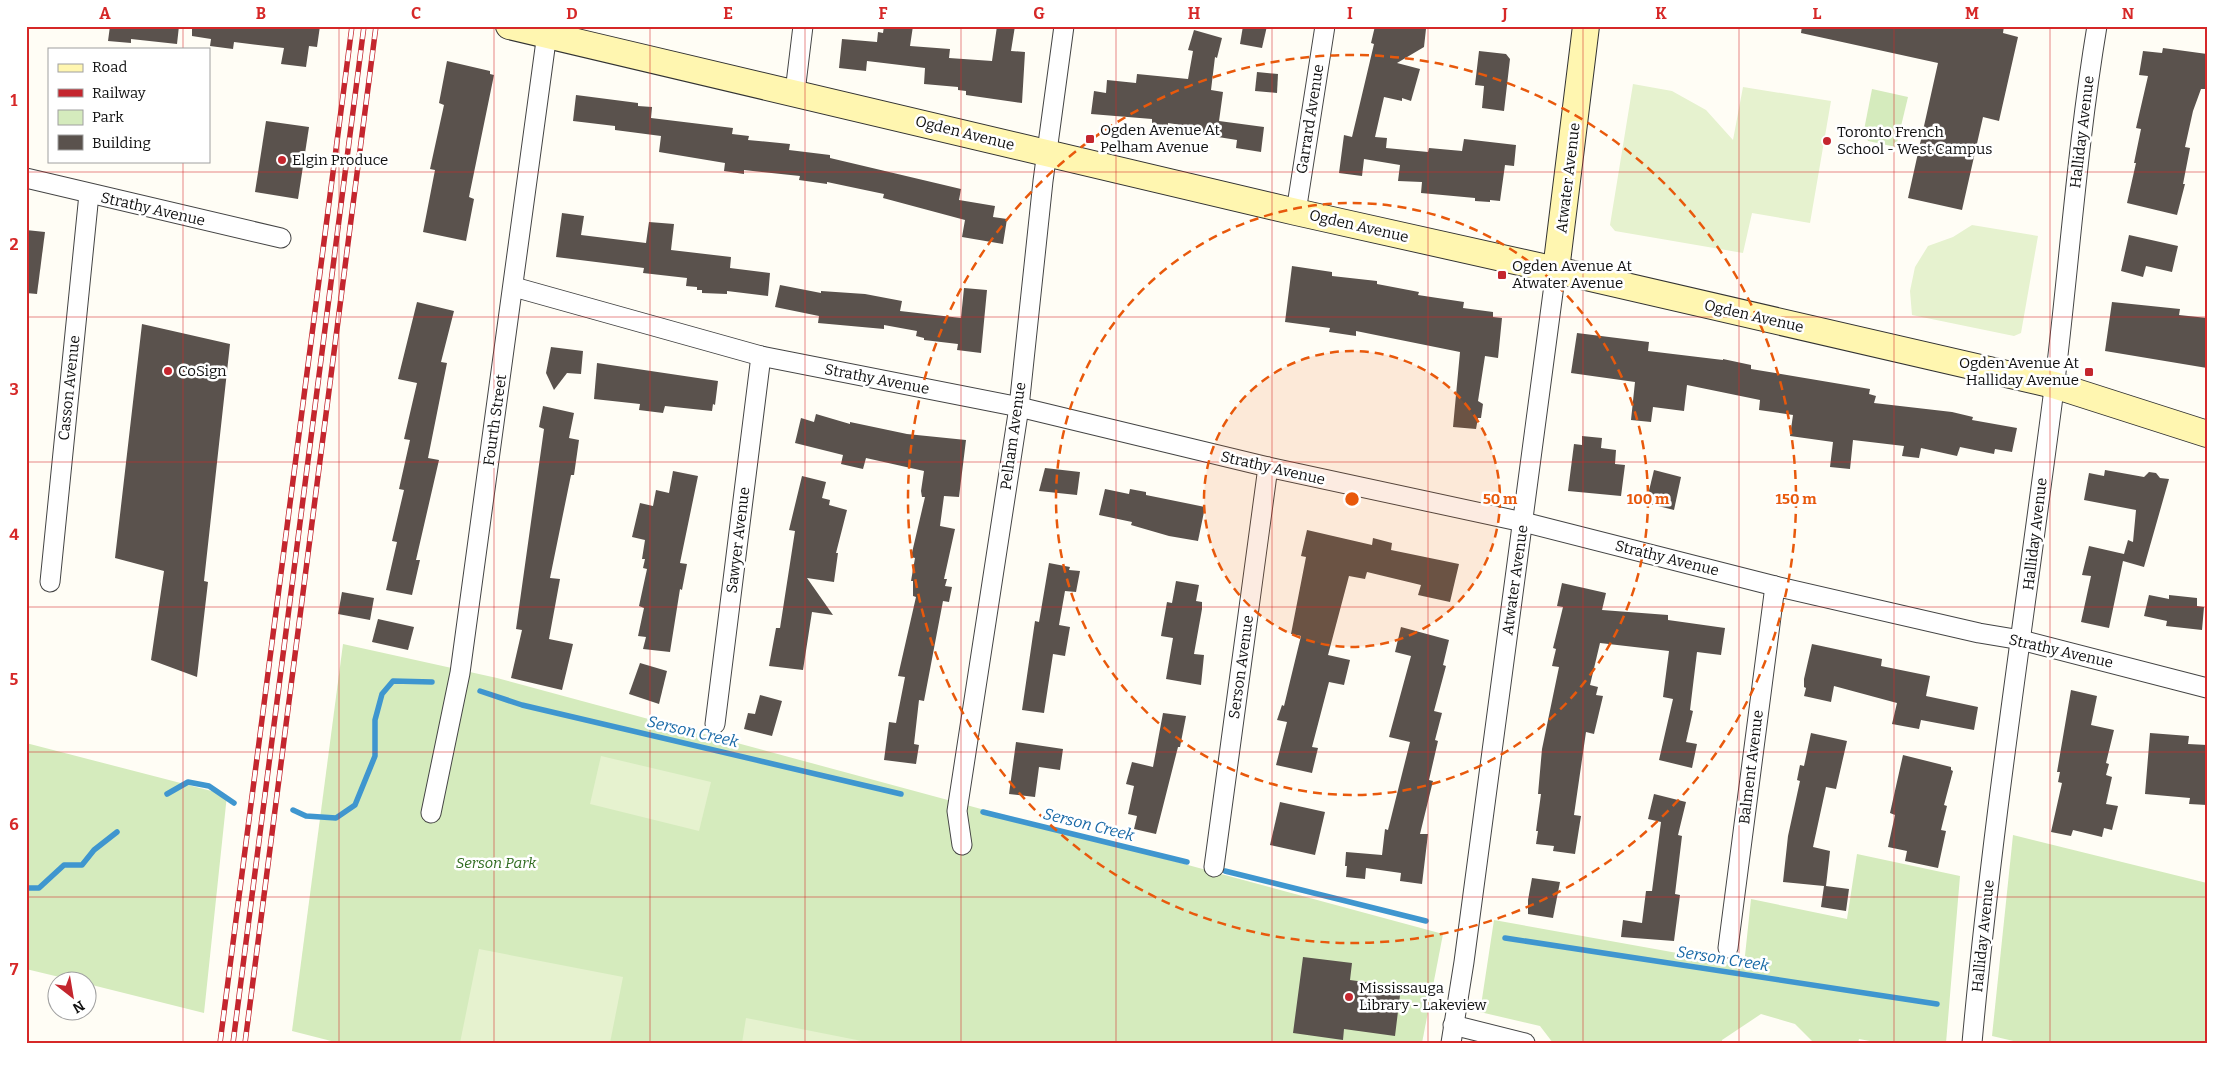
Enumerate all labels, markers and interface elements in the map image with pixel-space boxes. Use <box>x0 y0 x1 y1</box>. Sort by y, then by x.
text: A <box>99 4 111 23</box>
text: B <box>256 4 266 23</box>
text: C <box>411 4 421 23</box>
text: D <box>566 4 578 23</box>
text: E <box>723 4 733 23</box>
text: F <box>879 4 888 23</box>
text: G <box>1033 4 1045 23</box>
text: H <box>1188 4 1201 23</box>
text: I <box>1347 4 1353 23</box>
text: J <box>1501 4 1508 23</box>
text: K <box>1655 4 1667 23</box>
text: L <box>1813 4 1822 23</box>
text: M <box>1965 4 1979 23</box>
text: N <box>2122 4 2134 23</box>
legend <box>48 48 210 162</box>
text: Road <box>92 58 127 76</box>
street label: Garrard Avenue <box>1292 63 1328 175</box>
street label: Halliday Avenue <box>2066 75 2098 189</box>
text: Railway <box>92 84 146 102</box>
text: 1 <box>11 91 18 110</box>
text: Park <box>92 108 124 126</box>
street label: Ogden Avenue <box>914 112 1016 154</box>
place label: Ogden Avenue At Pelham Avenue <box>1100 121 1221 156</box>
street label: Atwater Avenue <box>1552 122 1584 234</box>
place label: Toronto French School - West Campus <box>1837 123 1992 158</box>
marker: Ogden Avenue At Pelham Avenue <box>1084 133 1096 145</box>
text: Building <box>92 134 151 152</box>
marker: Toronto French School - West Campus <box>1821 135 1833 147</box>
place label: Elgin Produce <box>292 151 388 169</box>
marker: Elgin Produce <box>276 154 288 166</box>
street label: Strathy Avenue <box>99 188 207 230</box>
street label: Ogden Avenue <box>1308 206 1410 246</box>
text: 2 <box>9 235 19 254</box>
place label: Ogden Avenue At Atwater Avenue <box>1512 257 1633 292</box>
marker: Ogden Avenue At Atwater Avenue <box>1496 269 1508 281</box>
street label: Ogden Avenue <box>1703 296 1805 336</box>
street label: Casson Avenue <box>55 334 83 442</box>
place label: Ogden Avenue At Halliday Avenue <box>1959 354 2080 389</box>
street label: Strathy Avenue <box>823 360 931 398</box>
place label: CoSign <box>178 362 227 380</box>
marker: CoSign <box>162 365 174 377</box>
marker: Ogden Avenue At Halliday Avenue <box>2083 366 2095 378</box>
street label: Fourth Street <box>480 373 510 467</box>
text: 3 <box>9 380 19 399</box>
street label: Pelham Avenue <box>997 381 1029 491</box>
street label: Strathy Avenue <box>1219 447 1327 489</box>
street label: Halliday Avenue <box>2019 477 2051 591</box>
street label: Sawyer Avenue <box>723 486 753 594</box>
centre of rings <box>1343 490 1361 508</box>
text: 50 m <box>1483 490 1518 508</box>
text: 100 m <box>1627 490 1670 508</box>
text: 150 m <box>1775 490 1817 508</box>
street label: Atwater Avenue <box>1498 524 1532 636</box>
text: 4 <box>9 525 19 544</box>
street label: Strathy Avenue <box>1613 536 1721 580</box>
street label: Serson Avenue <box>1225 614 1257 720</box>
street label: Strathy Avenue <box>2007 630 2115 672</box>
text: 5 <box>10 670 19 689</box>
street label: Balment Avenue <box>1735 709 1767 825</box>
water label: Serson Creek <box>645 712 741 751</box>
water label: Serson Creek <box>1041 804 1137 845</box>
text: 6 <box>9 815 19 834</box>
park label: Serson Park <box>456 854 537 872</box>
street label: Halliday Avenue <box>1968 879 1998 993</box>
water label: Serson Creek <box>1675 942 1771 975</box>
text: 7 <box>10 960 19 979</box>
north arrow <box>48 972 98 1022</box>
place label: Mississauga Library - Lakeview <box>1359 979 1488 1014</box>
marker: Mississauga Library - Lakeview <box>1343 991 1355 1003</box>
text: N <box>69 997 87 1017</box>

